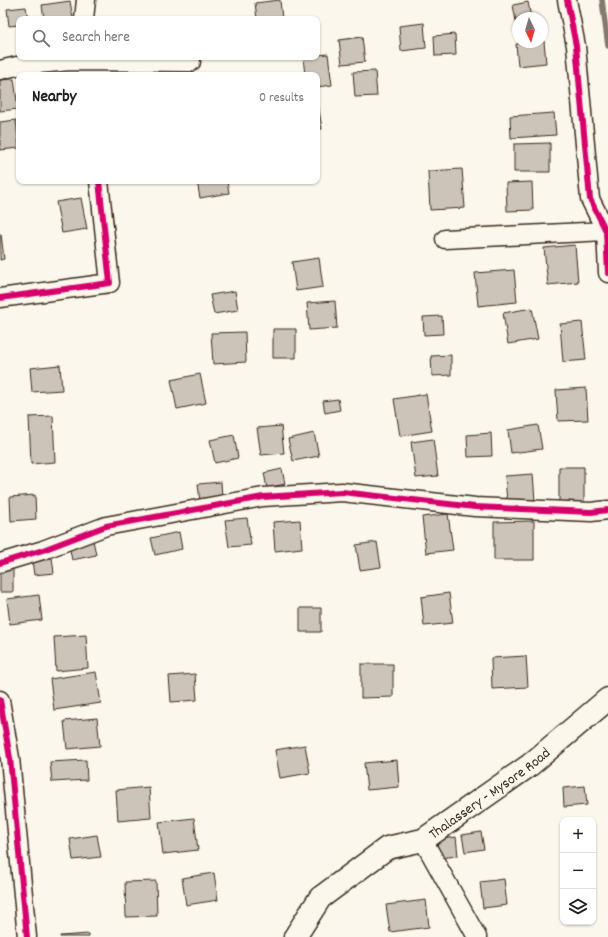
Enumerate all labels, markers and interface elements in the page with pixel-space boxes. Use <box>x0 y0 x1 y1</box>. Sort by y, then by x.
north arrow <box>512 12 548 48</box>
search box <box>16 16 320 60</box>
icon: search <box>30 27 52 49</box>
text: Search here <box>62 27 130 49</box>
text: Nearby <box>32 86 76 110</box>
text: 0 results <box>259 89 304 108</box>
street label: Thalassery - Mysore Road <box>425 743 556 846</box>
map controls <box>560 817 596 925</box>
button: + <box>560 817 596 853</box>
button: − <box>560 853 596 889</box>
button: layers <box>560 889 596 925</box>

